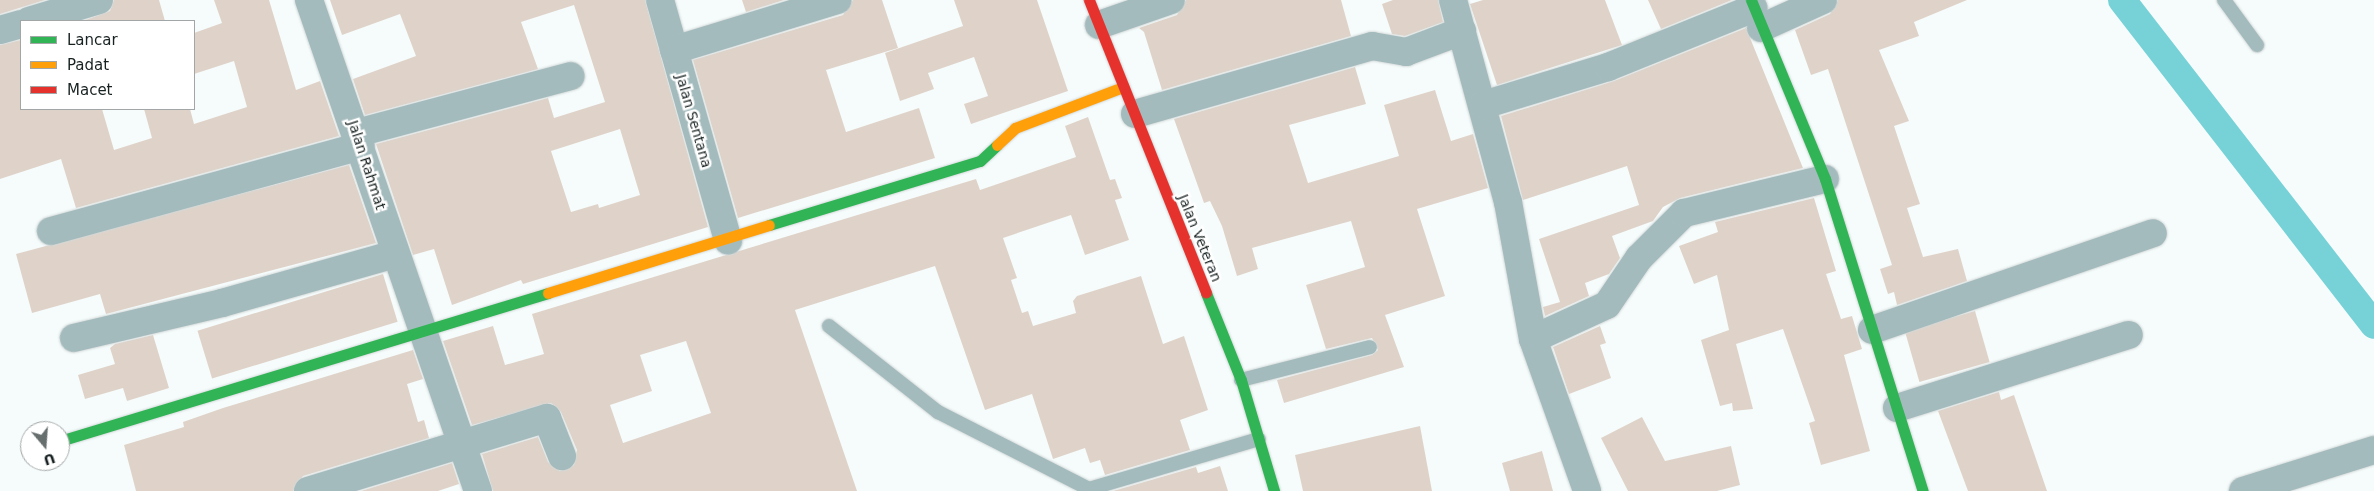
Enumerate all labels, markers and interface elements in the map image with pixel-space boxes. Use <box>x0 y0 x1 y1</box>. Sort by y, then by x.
legend <box>20 20 195 110</box>
text: Lancar <box>67 31 118 49</box>
text: Padat <box>67 56 109 74</box>
street label: Jalan Sentana <box>673 72 715 170</box>
text: Macet <box>67 81 113 99</box>
street label: Jalan Rahmat <box>345 118 389 212</box>
street label: Jalan Veteran <box>1175 192 1225 284</box>
north arrow <box>20 421 70 471</box>
text: U <box>41 450 57 469</box>

